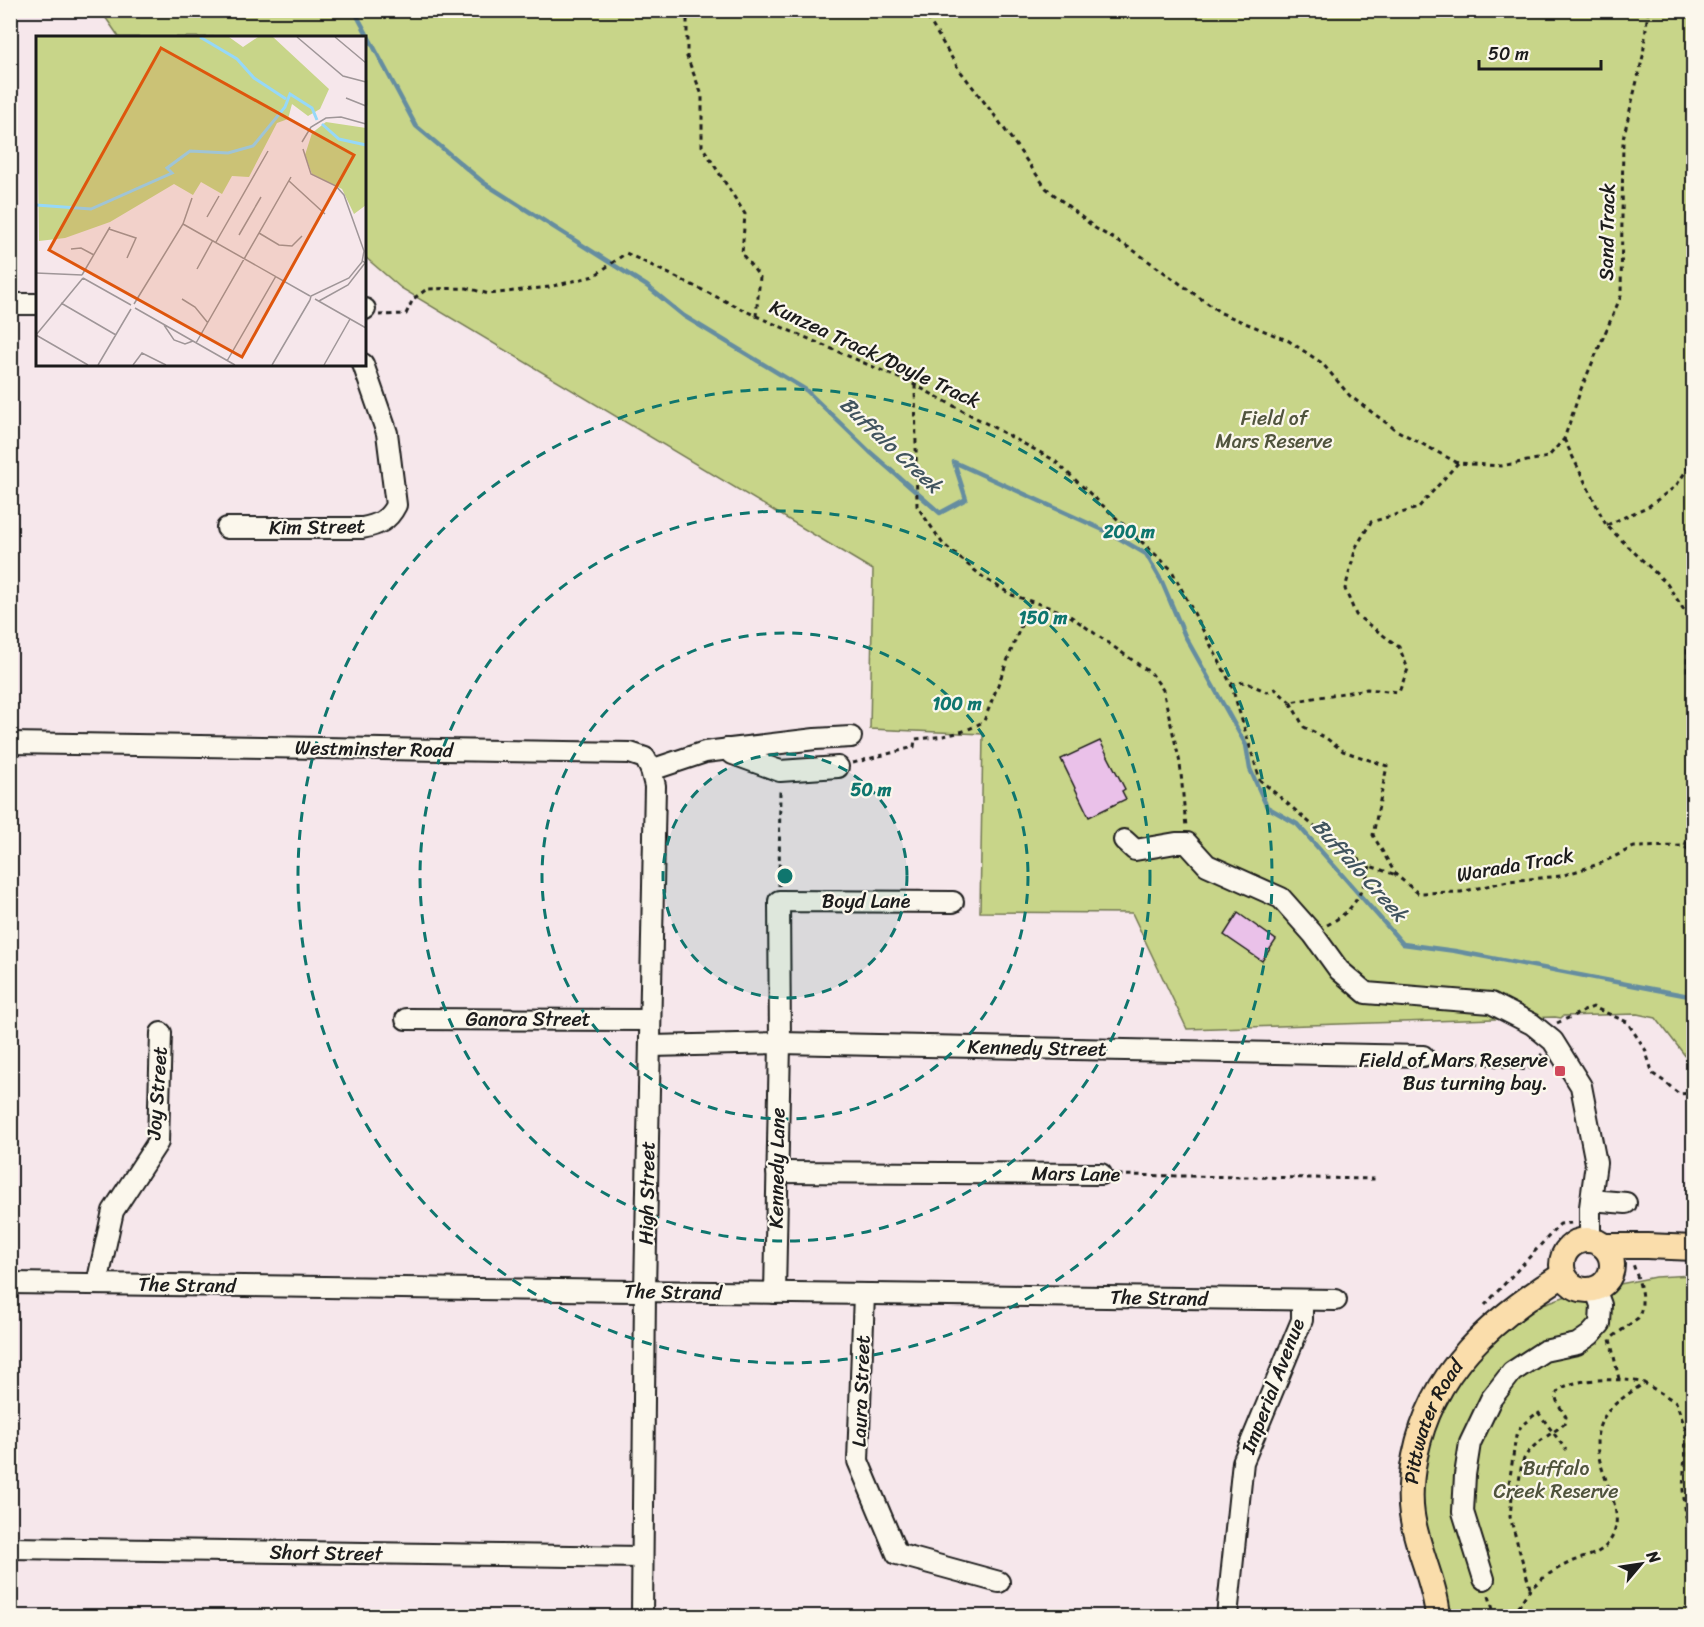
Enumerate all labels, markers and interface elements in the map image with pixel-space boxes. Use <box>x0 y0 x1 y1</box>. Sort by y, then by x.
scale bar <box>1479 33 1600 71</box>
inset map <box>36 36 366 366</box>
text: 50 m <box>1488 38 1529 70</box>
street label: Sand Track <box>1589 183 1625 281</box>
street label: Kunzea Track/Doyle Track <box>764 290 987 418</box>
water label: Buffalo Creek <box>831 387 953 504</box>
park label: Field of Mars Reserve <box>1216 401 1333 459</box>
street label: Kim Street <box>268 509 366 545</box>
text: 200 m <box>1102 516 1155 548</box>
text: 150 m <box>1019 602 1067 634</box>
text: 100 m <box>933 688 982 720</box>
street label: Westminster Road <box>294 730 455 768</box>
text: 50 m <box>851 774 892 806</box>
water label: Buffalo Creek <box>1302 809 1419 932</box>
street label: Warada Track <box>1454 837 1577 893</box>
centre of rings <box>775 866 795 886</box>
street label: Boyd Lane <box>822 884 911 919</box>
street label: Ganora Street <box>466 1002 591 1037</box>
street label: Kennedy Street <box>967 1029 1107 1067</box>
place label: Field of Mars Reserve Bus turning bay. <box>1359 1043 1548 1101</box>
street label: Joy Street <box>136 1045 178 1142</box>
marker: Field of Mars Reserve Bus turning bay. <box>1553 1064 1567 1078</box>
street label: Kennedy Lane <box>758 1107 796 1229</box>
street label: High Street <box>629 1141 665 1245</box>
street label: Mars Lane <box>1031 1156 1121 1192</box>
street label: The Strand <box>138 1267 238 1303</box>
street label: The Strand <box>624 1274 724 1310</box>
street label: The Strand <box>1110 1280 1210 1316</box>
street label: Imperial Avenue <box>1231 1313 1315 1460</box>
street label: Laura Street <box>842 1334 880 1448</box>
street label: Pittwater Road <box>1393 1350 1473 1486</box>
park label: Buffalo Creek Reserve <box>1493 1451 1619 1509</box>
north arrow <box>1611 1534 1671 1594</box>
street label: Short Street <box>269 1535 384 1571</box>
text: N <box>1638 1544 1669 1570</box>

